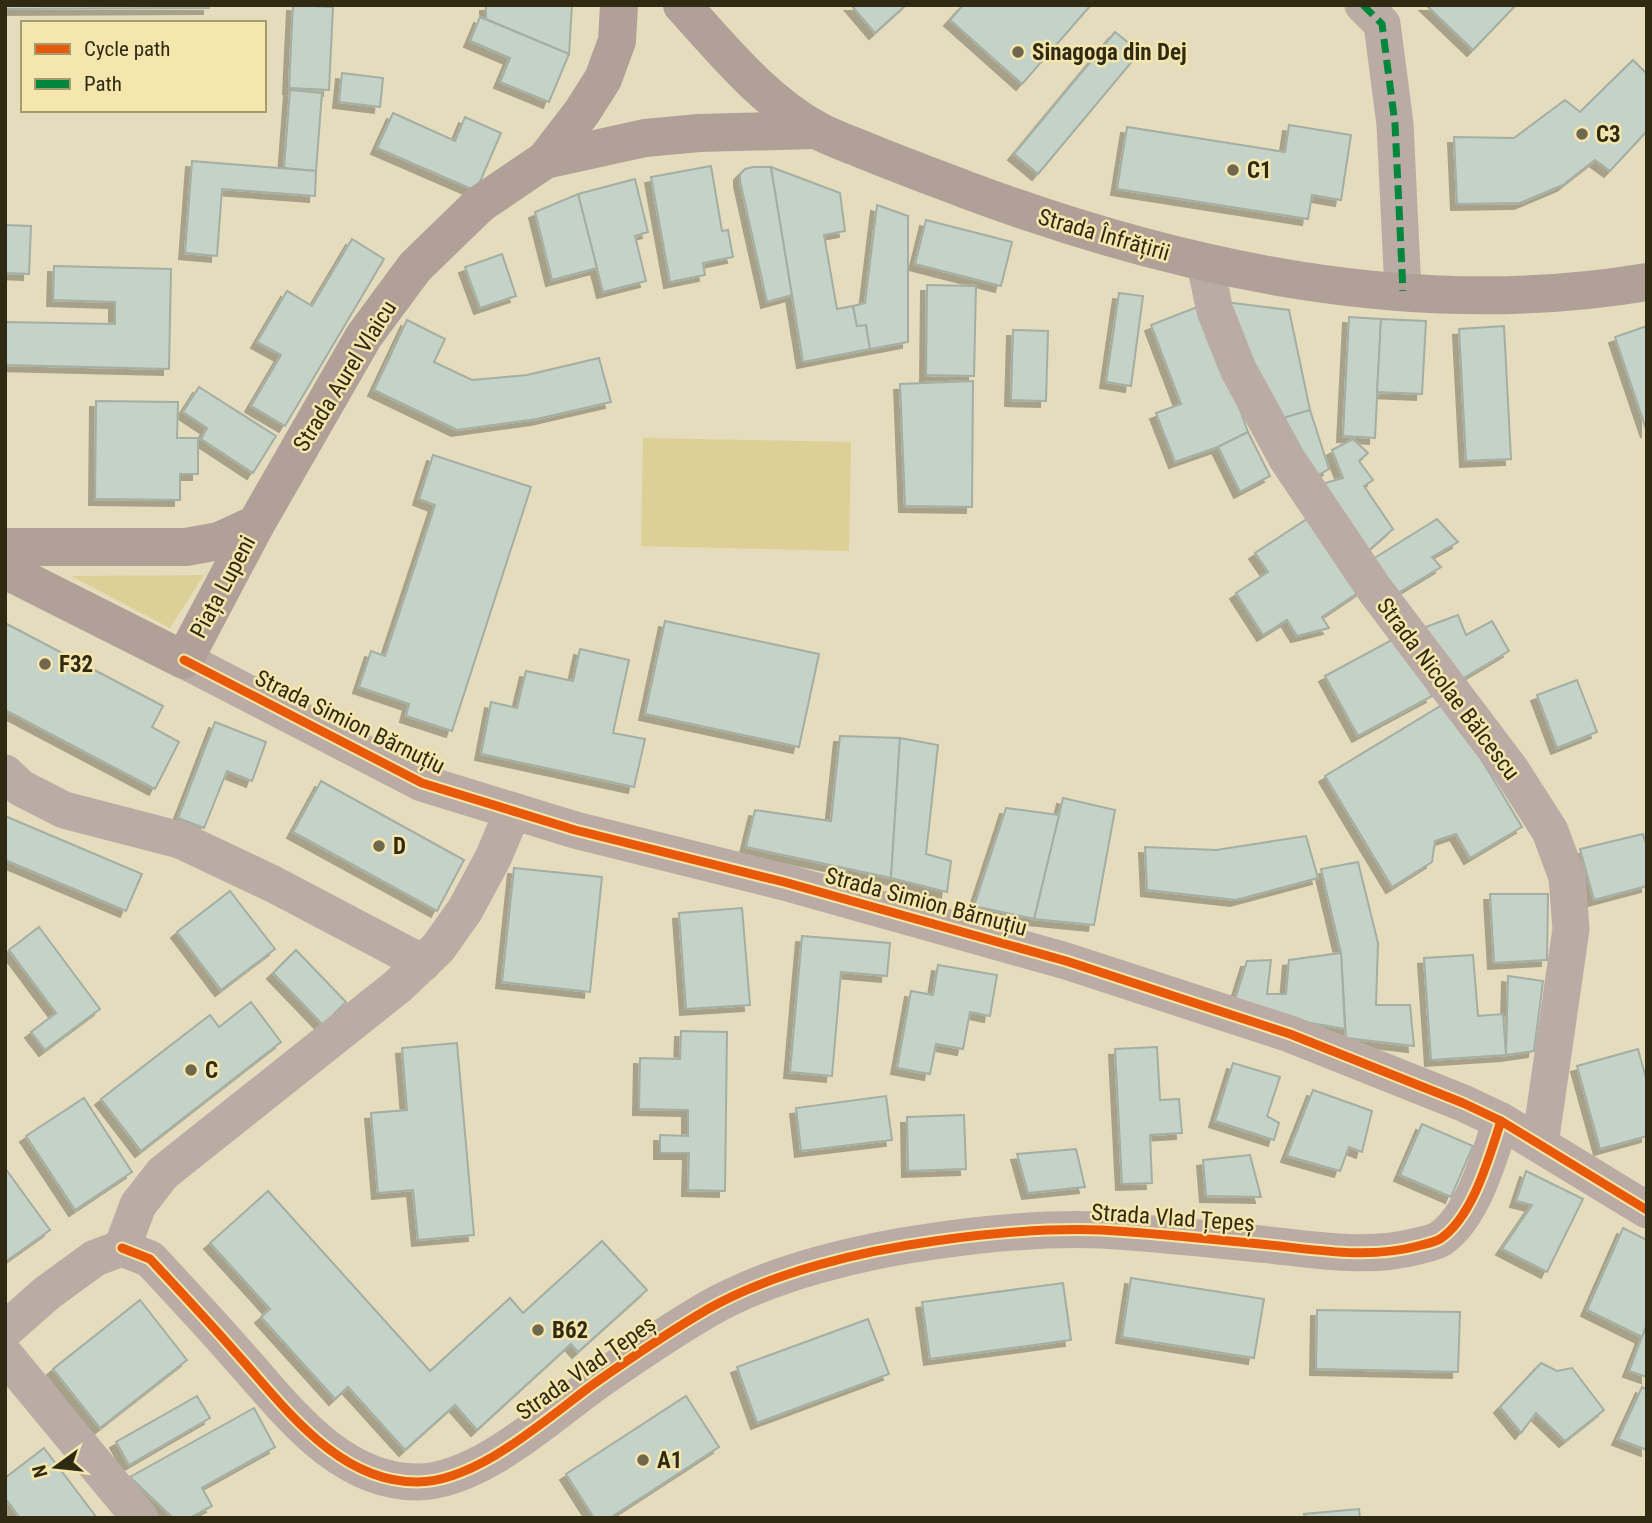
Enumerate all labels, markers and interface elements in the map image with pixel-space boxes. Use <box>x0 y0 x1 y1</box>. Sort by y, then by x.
legend <box>21 21 266 112</box>
text: Cycle path <box>84 37 170 61</box>
place label: Sinagoga din Dej <box>1032 39 1187 66</box>
marker: Sinagoga din Dej <box>1010 44 1026 60</box>
text: Path <box>84 72 122 96</box>
place label: C3 <box>1596 121 1621 148</box>
marker: C3 <box>1574 126 1590 142</box>
place label: C1 <box>1247 157 1272 184</box>
marker: C1 <box>1225 162 1241 178</box>
street label: Strada Înfrățirii <box>1035 202 1173 267</box>
street label: Strada Aurel Vlaicu <box>288 296 402 456</box>
street label: Piața Lupeni <box>185 531 261 643</box>
street label: Strada Nicolae Bălcescu <box>1371 593 1525 785</box>
place label: F32 <box>59 651 93 678</box>
marker: F32 <box>37 656 53 672</box>
street label: Strada Simion Bărnuțiu <box>251 664 449 780</box>
place label: D <box>393 833 406 860</box>
marker: D <box>371 838 387 854</box>
street label: Strada Simion Bărnuțiu <box>822 862 1030 942</box>
place label: C <box>205 1057 218 1084</box>
marker: C <box>183 1062 199 1078</box>
street label: Strada Vlad Țepeș <box>1090 1199 1256 1238</box>
street label: Strada Vlad Țepeș <box>511 1310 661 1427</box>
place label: B62 <box>552 1317 588 1344</box>
marker: B62 <box>530 1322 546 1338</box>
north arrow <box>21 1432 91 1502</box>
place label: A1 <box>657 1447 682 1474</box>
marker: A1 <box>635 1452 651 1468</box>
text: N <box>27 1463 53 1480</box>

